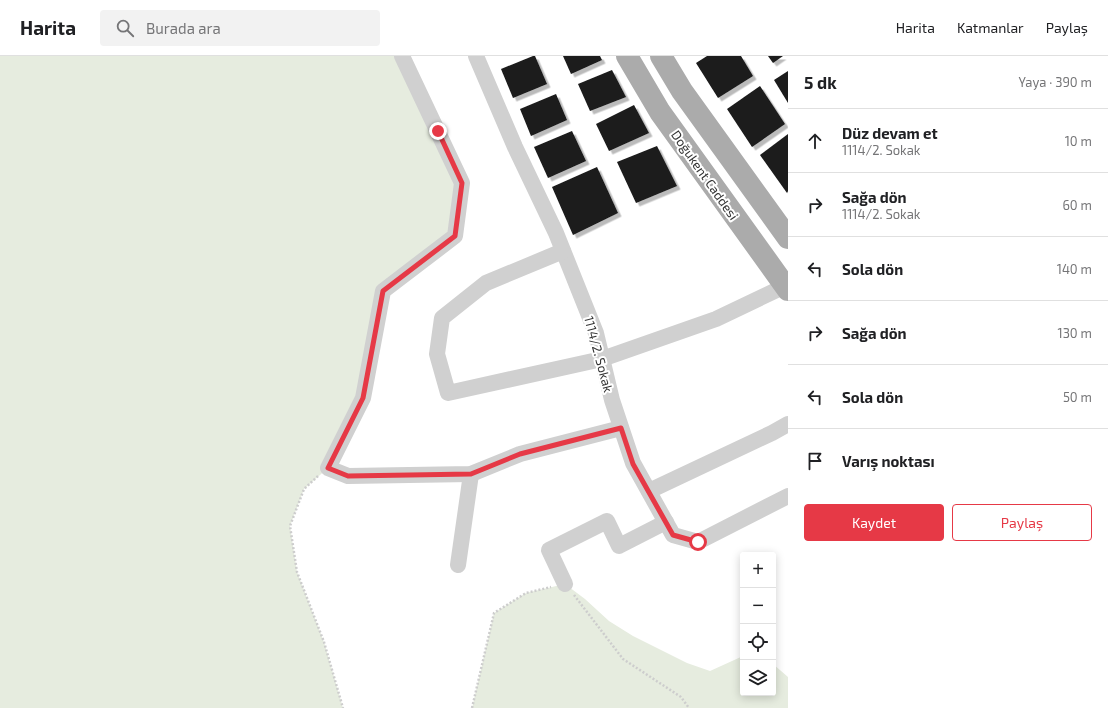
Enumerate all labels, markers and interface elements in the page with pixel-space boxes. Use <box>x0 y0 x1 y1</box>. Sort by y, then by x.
search box <box>100 10 380 46</box>
text: Harita <box>20 16 76 39</box>
icon: search <box>114 17 136 39</box>
text: Burada ara <box>146 19 221 37</box>
text: Harita <box>896 19 935 36</box>
text: Katmanlar <box>957 19 1024 36</box>
text: Paylaş <box>1046 19 1088 36</box>
text: 5 dk <box>804 72 837 92</box>
text: Yaya · 390 m <box>1019 74 1092 90</box>
route end <box>429 122 447 140</box>
text: Düz devam et <box>842 124 938 142</box>
street label: Doğukent Caddesi <box>668 127 742 223</box>
icon: ahead <box>804 130 826 152</box>
text: 10 m <box>1065 133 1092 149</box>
text: 1114/2. Sokak <box>842 142 920 158</box>
text: Sağa dön <box>842 188 907 206</box>
icon: right <box>804 194 826 216</box>
text: 60 m <box>1062 197 1092 213</box>
text: 1114/2. Sokak <box>842 206 920 222</box>
icon: left <box>804 258 826 280</box>
text: Sola dön <box>842 260 903 278</box>
text: 140 m <box>1057 261 1092 277</box>
street label: 1114/2. Sokak <box>581 314 617 394</box>
icon: right <box>804 322 826 344</box>
text: Sağa dön <box>842 324 907 342</box>
text: 130 m <box>1057 325 1092 341</box>
icon: left <box>804 386 826 408</box>
text: Sola dön <box>842 388 903 406</box>
text: 50 m <box>1063 389 1092 405</box>
icon: arrive <box>804 450 826 472</box>
text: Varış noktası <box>842 452 935 470</box>
button: Kaydet <box>804 504 944 541</box>
button: Paylaş <box>952 504 1092 541</box>
route start <box>689 533 707 551</box>
map controls <box>740 552 776 696</box>
button: + <box>740 552 776 588</box>
button: − <box>740 588 776 624</box>
button: locate <box>740 624 776 660</box>
button: layers <box>740 660 776 696</box>

